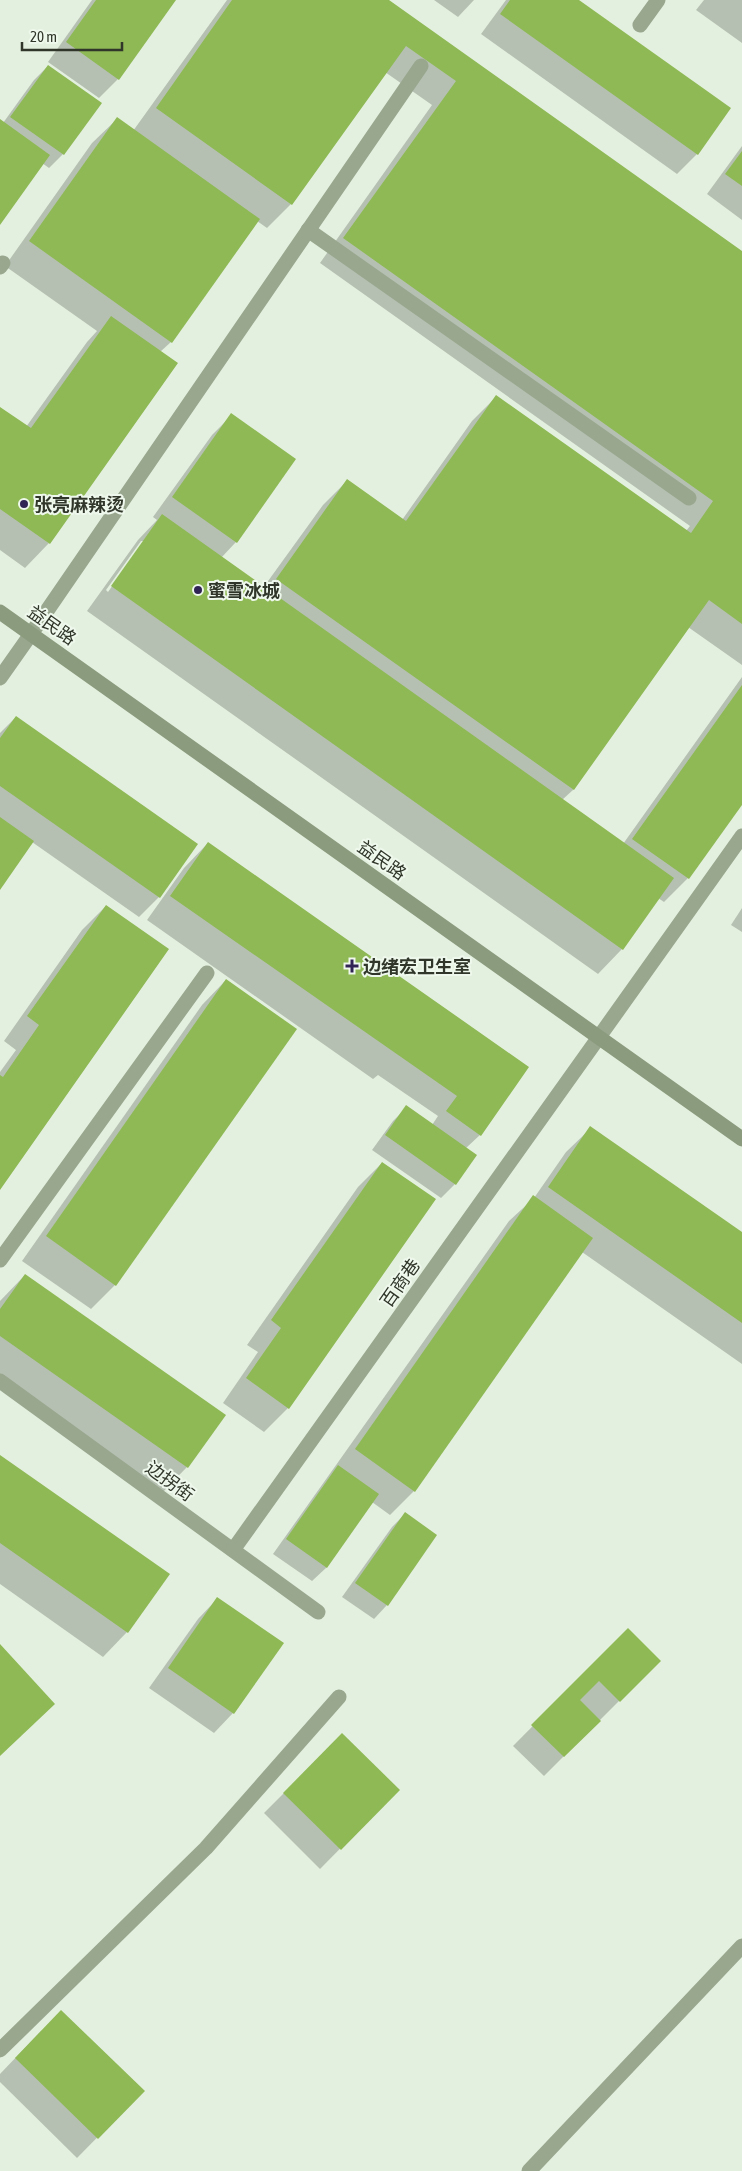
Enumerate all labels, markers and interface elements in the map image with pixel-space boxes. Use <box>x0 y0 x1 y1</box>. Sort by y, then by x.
scale bar <box>22 20 122 52</box>
text: 20 m <box>30 28 57 45</box>
place label: 张亮麻辣烫 <box>34 494 124 515</box>
marker: 张亮麻辣烫 <box>18 498 30 510</box>
place label: 蜜雪冰城 <box>208 580 280 601</box>
marker: 蜜雪冰城 <box>192 584 204 596</box>
street label: 益民路 <box>24 601 80 649</box>
street label: 益民路 <box>354 836 410 884</box>
place label: 边绪宏卫生室 <box>363 956 471 977</box>
marker: 边绪宏卫生室 <box>345 959 359 973</box>
street label: 百商巷 <box>376 1255 424 1311</box>
street label: 边拐街 <box>142 1457 198 1505</box>

